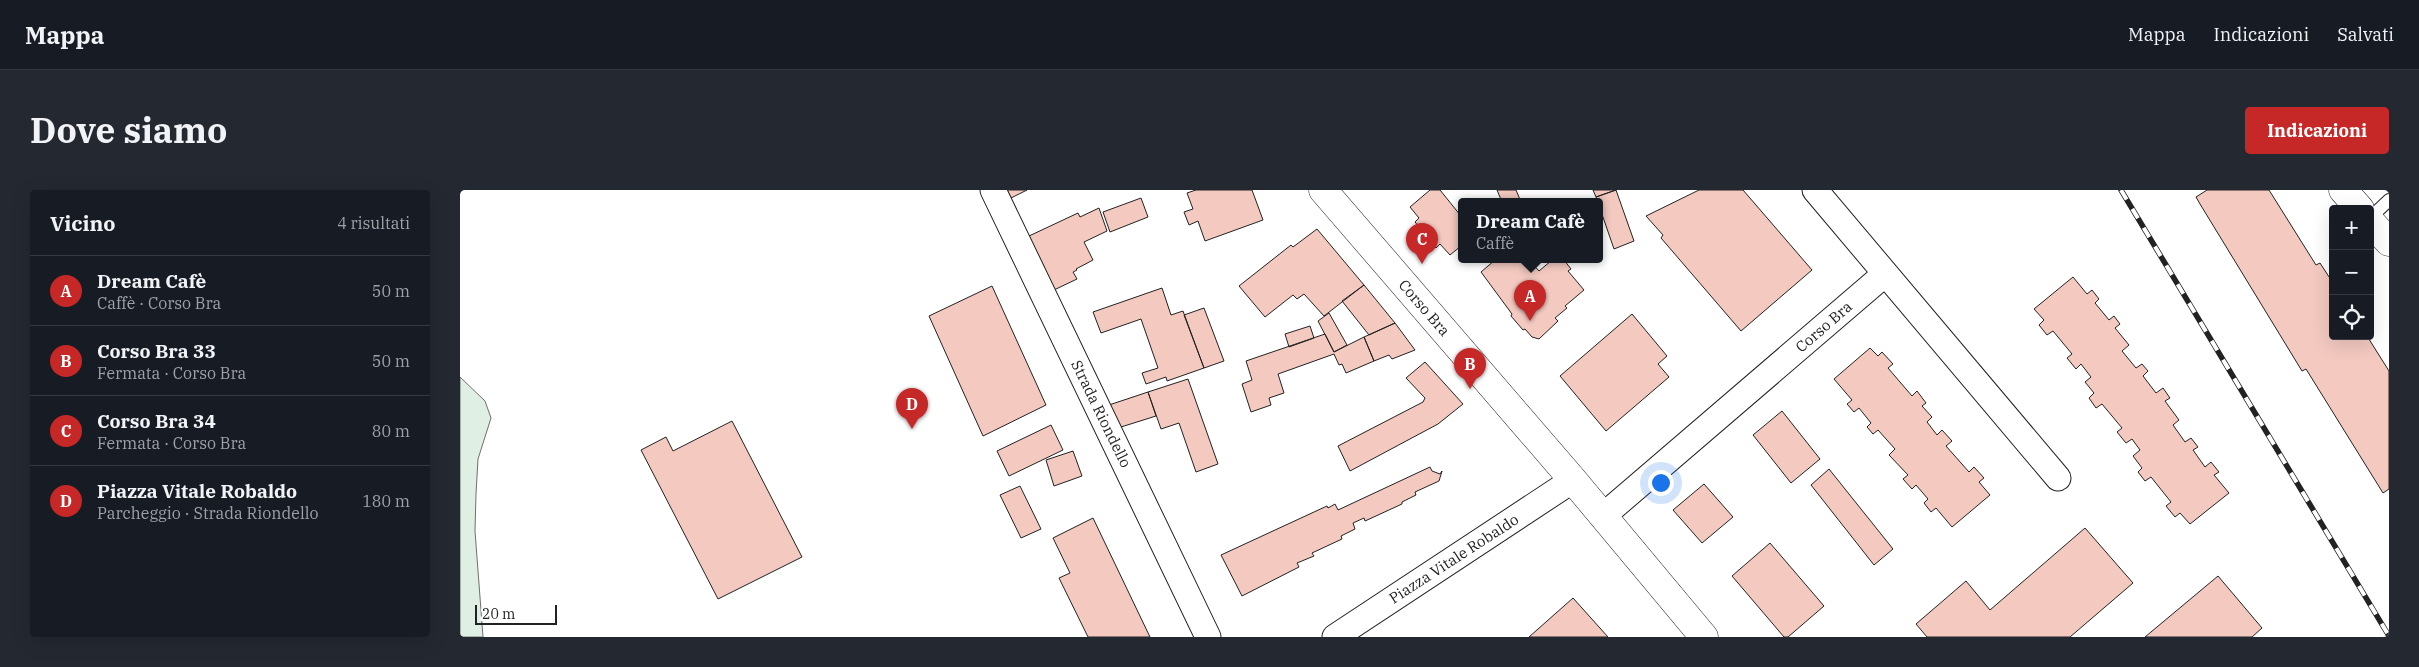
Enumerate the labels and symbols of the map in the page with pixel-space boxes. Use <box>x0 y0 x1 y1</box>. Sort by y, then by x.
pin: C <box>1406 223 1438 264</box>
street label: Corso Bra <box>1395 275 1454 340</box>
pin: A <box>1514 280 1546 321</box>
street label: Corso Bra <box>1791 297 1856 356</box>
pin: B <box>1454 348 1486 389</box>
street label: Strada Riondello <box>1067 357 1136 471</box>
pin: D <box>896 388 928 429</box>
your location <box>1648 470 1674 496</box>
street label: Piazza Vitale Robaldo <box>1385 510 1522 608</box>
scale bar <box>475 602 558 625</box>

